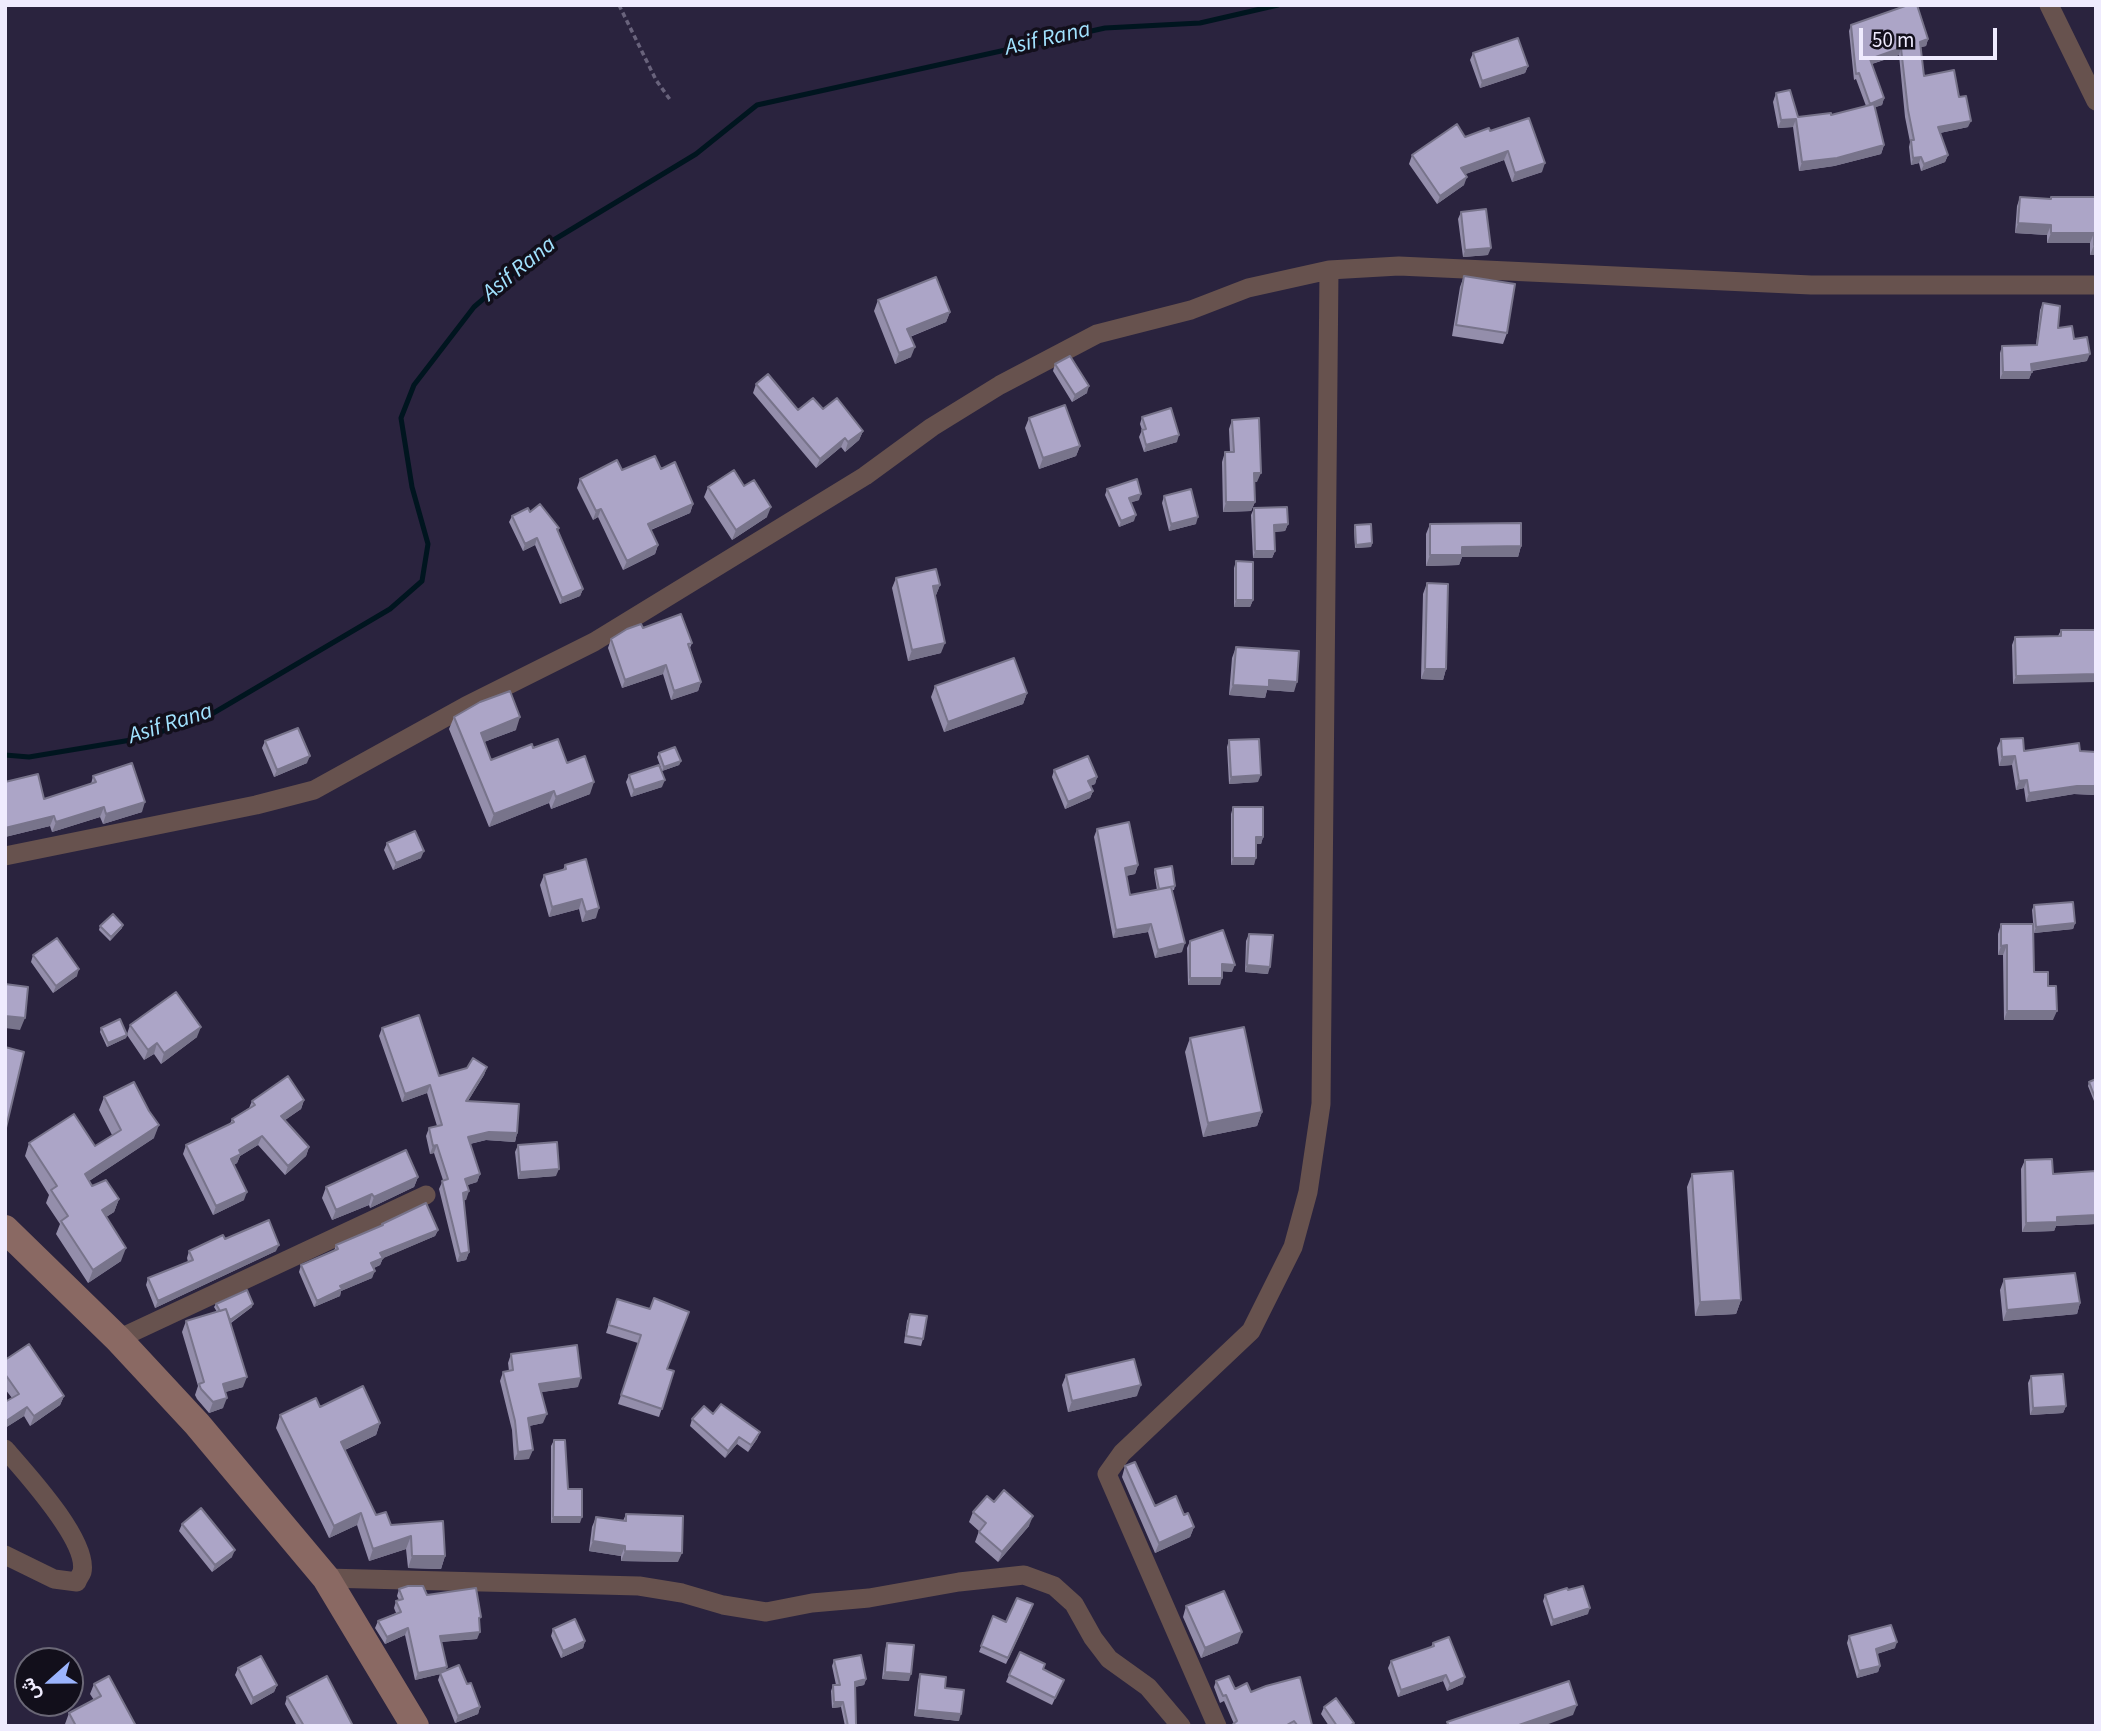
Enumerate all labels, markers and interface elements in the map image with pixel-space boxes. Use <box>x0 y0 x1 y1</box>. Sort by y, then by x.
scale bar <box>1863 14 2001 58</box>
water label: Asif Rana <box>1003 17 1093 63</box>
text: 50 m <box>1872 25 1914 55</box>
water label: Asif Rana <box>478 232 562 308</box>
water label: Asif Rana <box>125 698 217 752</box>
north arrow <box>14 1647 84 1717</box>
text: ش <box>14 1673 47 1704</box>

